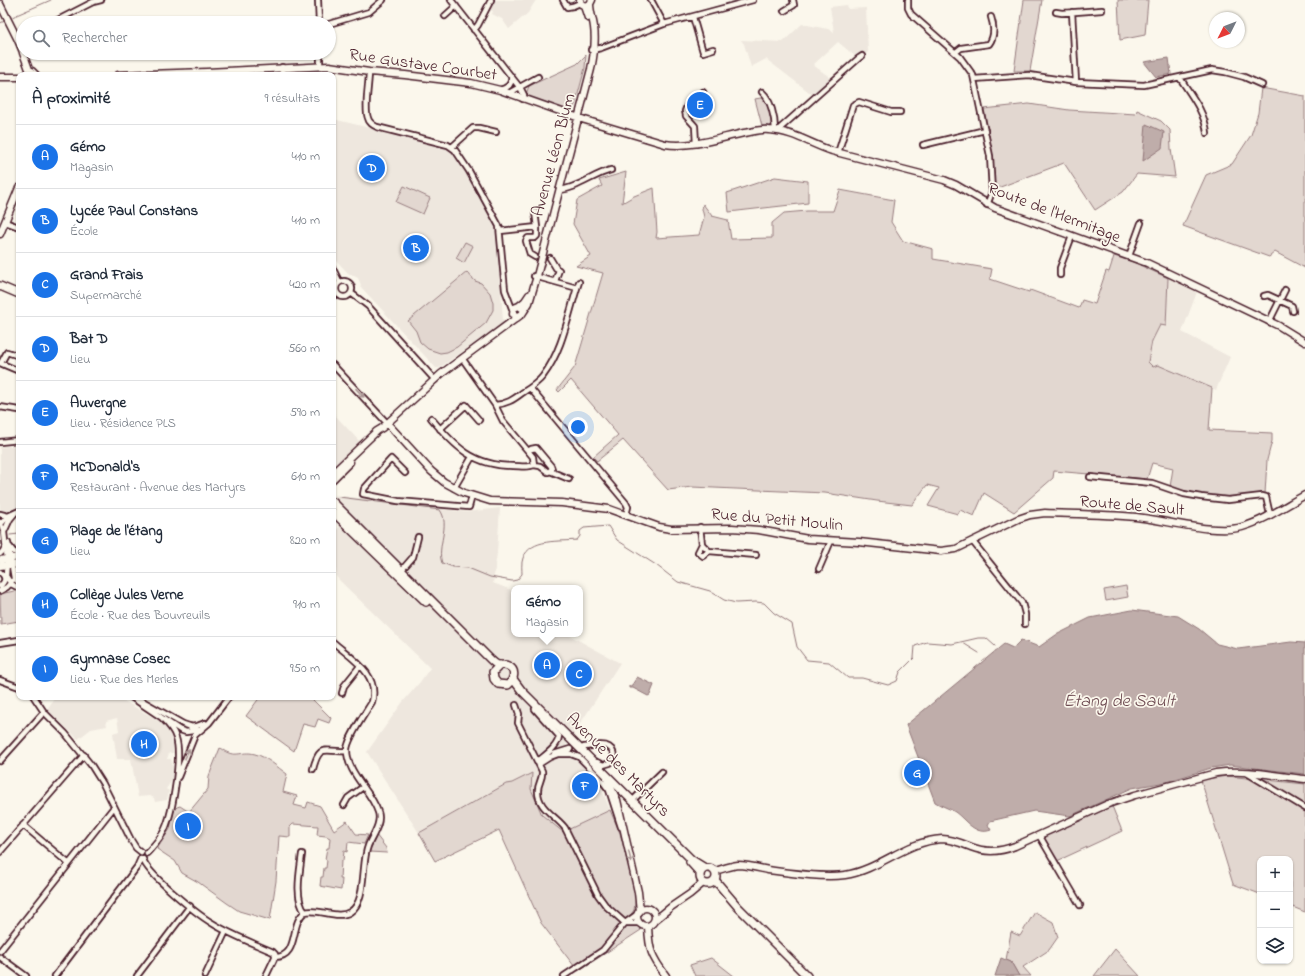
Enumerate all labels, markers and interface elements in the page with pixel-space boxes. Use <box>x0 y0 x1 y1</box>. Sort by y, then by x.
north arrow <box>1209 12 1245 48</box>
search box <box>16 16 336 60</box>
icon: search <box>30 27 52 49</box>
text: Rechercher <box>62 27 127 49</box>
street label: Rue Gustave Courbet <box>347 42 499 88</box>
text: À proximité <box>32 86 110 111</box>
text: 9 résultats <box>264 89 320 108</box>
pin: E <box>687 90 713 120</box>
street label: Avenue Léon Blum <box>526 91 582 219</box>
text: Gémo <box>70 136 106 158</box>
text: A <box>41 147 49 166</box>
text: 410 m <box>292 147 320 166</box>
pin: D <box>359 153 385 183</box>
text: Magasin <box>70 158 113 177</box>
street label: Route de l'Hermitage <box>983 176 1125 252</box>
text: Lycée Paul Constans <box>70 200 198 222</box>
text: B <box>41 211 49 230</box>
text: 410 m <box>292 211 320 230</box>
text: École <box>70 222 98 241</box>
pin: B <box>403 233 429 263</box>
text: Grand Frais <box>70 264 143 286</box>
text: C <box>41 275 49 294</box>
text: 420 m <box>289 275 320 294</box>
text: Supermarché <box>70 286 142 305</box>
text: Bat D <box>70 328 108 350</box>
text: D <box>40 339 50 358</box>
text: 560 m <box>288 339 320 358</box>
text: Lieu <box>70 350 90 369</box>
one-way arrow <box>355 388 364 398</box>
text: Auvergne <box>70 392 126 414</box>
text: E <box>41 403 49 422</box>
text: 590 m <box>290 403 320 422</box>
text: Lieu · Résidence PLS <box>70 414 176 433</box>
your location <box>568 417 588 437</box>
text: McDonald's <box>70 456 140 478</box>
text: F <box>41 467 49 486</box>
text: 610 m <box>291 467 320 486</box>
text: Restaurant · Avenue des Martyrs <box>70 478 246 497</box>
street label: Route de Sault <box>1078 489 1186 523</box>
street label: Rue du Petit Moulin <box>710 502 844 538</box>
text: Plage de l'étang <box>70 520 163 542</box>
text: G <box>41 531 49 550</box>
text: 820 m <box>290 531 320 550</box>
text: Lieu <box>70 542 90 561</box>
text: Collège Jules Verne <box>70 584 184 606</box>
popup <box>511 585 583 637</box>
text: Gémo <box>525 591 561 613</box>
text: H <box>41 595 49 614</box>
text: 910 m <box>293 595 320 614</box>
text: École · Rue des Bouvreuils <box>70 606 210 625</box>
text: Magasin <box>525 613 569 632</box>
text: Gymnase Cosec <box>70 648 170 670</box>
pin: A <box>534 650 560 680</box>
text: I <box>43 659 47 678</box>
text: 950 m <box>290 659 320 678</box>
pin: C <box>566 659 592 689</box>
text: Lieu · Rue des Merles <box>70 670 179 689</box>
water label: Étang de Sault <box>1063 689 1177 715</box>
street label: Avenue des Martyrs <box>559 707 676 824</box>
pin: H <box>131 729 157 759</box>
one-way arrow <box>184 748 191 760</box>
pin: G <box>904 758 930 788</box>
pin: F <box>572 771 598 801</box>
pin: I <box>175 811 201 841</box>
one-way arrow <box>626 850 634 863</box>
map controls <box>1257 856 1293 964</box>
button: + <box>1257 856 1293 892</box>
button: − <box>1257 892 1293 928</box>
button: layers <box>1257 928 1293 964</box>

